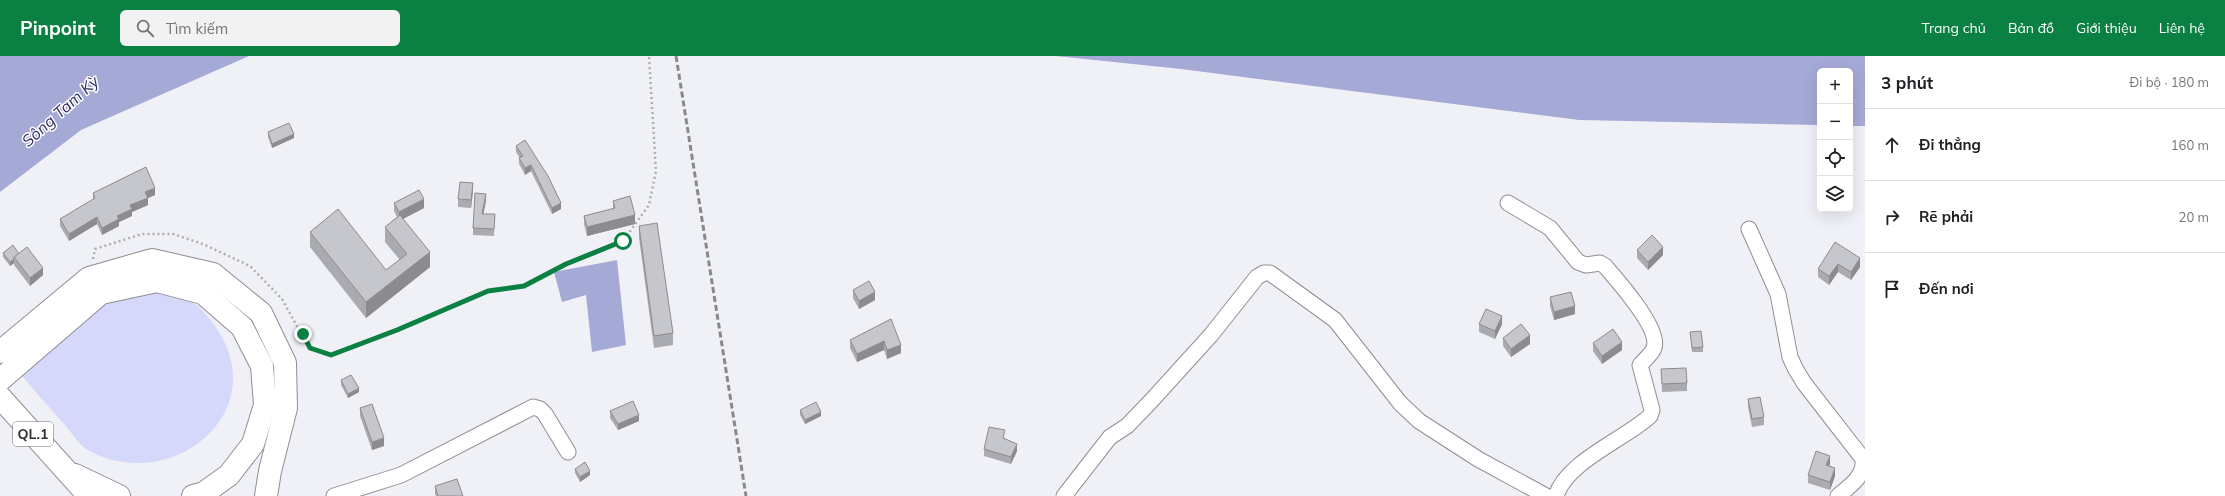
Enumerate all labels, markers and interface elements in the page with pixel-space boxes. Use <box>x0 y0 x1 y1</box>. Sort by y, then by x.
search box <box>120 10 400 46</box>
text: Pinpoint <box>20 16 96 40</box>
icon: search <box>134 17 156 39</box>
text: Tìm kiếm <box>166 19 228 38</box>
text: Trang chủ <box>1922 19 1986 37</box>
text: Bản đồ <box>2008 19 2054 37</box>
text: Giới thiệu <box>2076 19 2137 37</box>
text: Liên hệ <box>2159 19 2205 37</box>
map controls <box>1817 68 1853 212</box>
button: + <box>1817 68 1853 104</box>
water label: Sông Tam Kỳ <box>17 71 103 151</box>
text: 3 phút <box>1881 72 1933 93</box>
text: Đi bộ · 180 m <box>2130 74 2209 90</box>
button: − <box>1817 104 1853 140</box>
icon: ahead <box>1881 134 1903 156</box>
text: Đi thẳng <box>1919 135 1981 154</box>
text: 160 m <box>2171 137 2209 153</box>
button: locate <box>1817 140 1853 176</box>
button: layers <box>1817 176 1853 212</box>
icon: right <box>1881 206 1903 228</box>
text: Rẽ phải <box>1919 207 1973 226</box>
text: 20 m <box>2179 209 2209 225</box>
route start <box>614 232 632 250</box>
icon: arrive <box>1881 278 1903 300</box>
text: Đến nơi <box>1919 279 1974 298</box>
route end <box>294 325 312 343</box>
road number: QL.1 <box>13 422 53 446</box>

